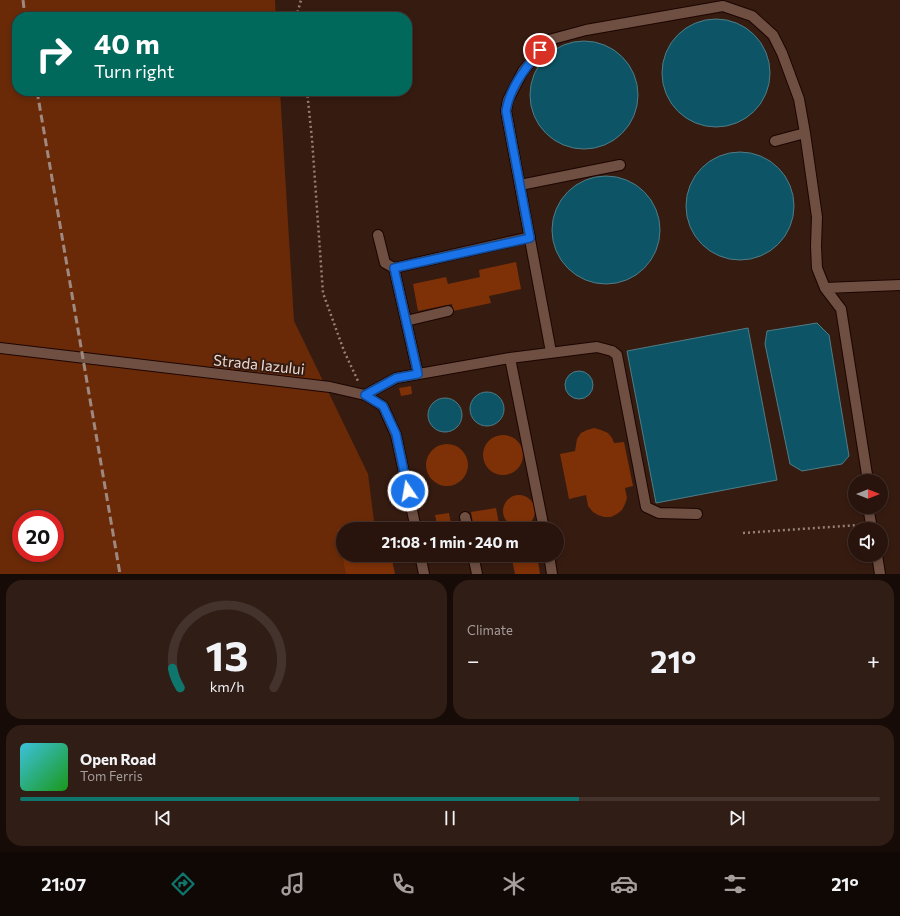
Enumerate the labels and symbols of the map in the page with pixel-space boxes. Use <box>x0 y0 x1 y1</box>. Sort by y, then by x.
pin <box>523 33 557 67</box>
street label: Strada Iazului <box>212 350 306 378</box>
position arrow <box>387 470 429 512</box>
north arrow <box>848 474 888 514</box>
speed limit sign: 20 <box>12 510 64 562</box>

